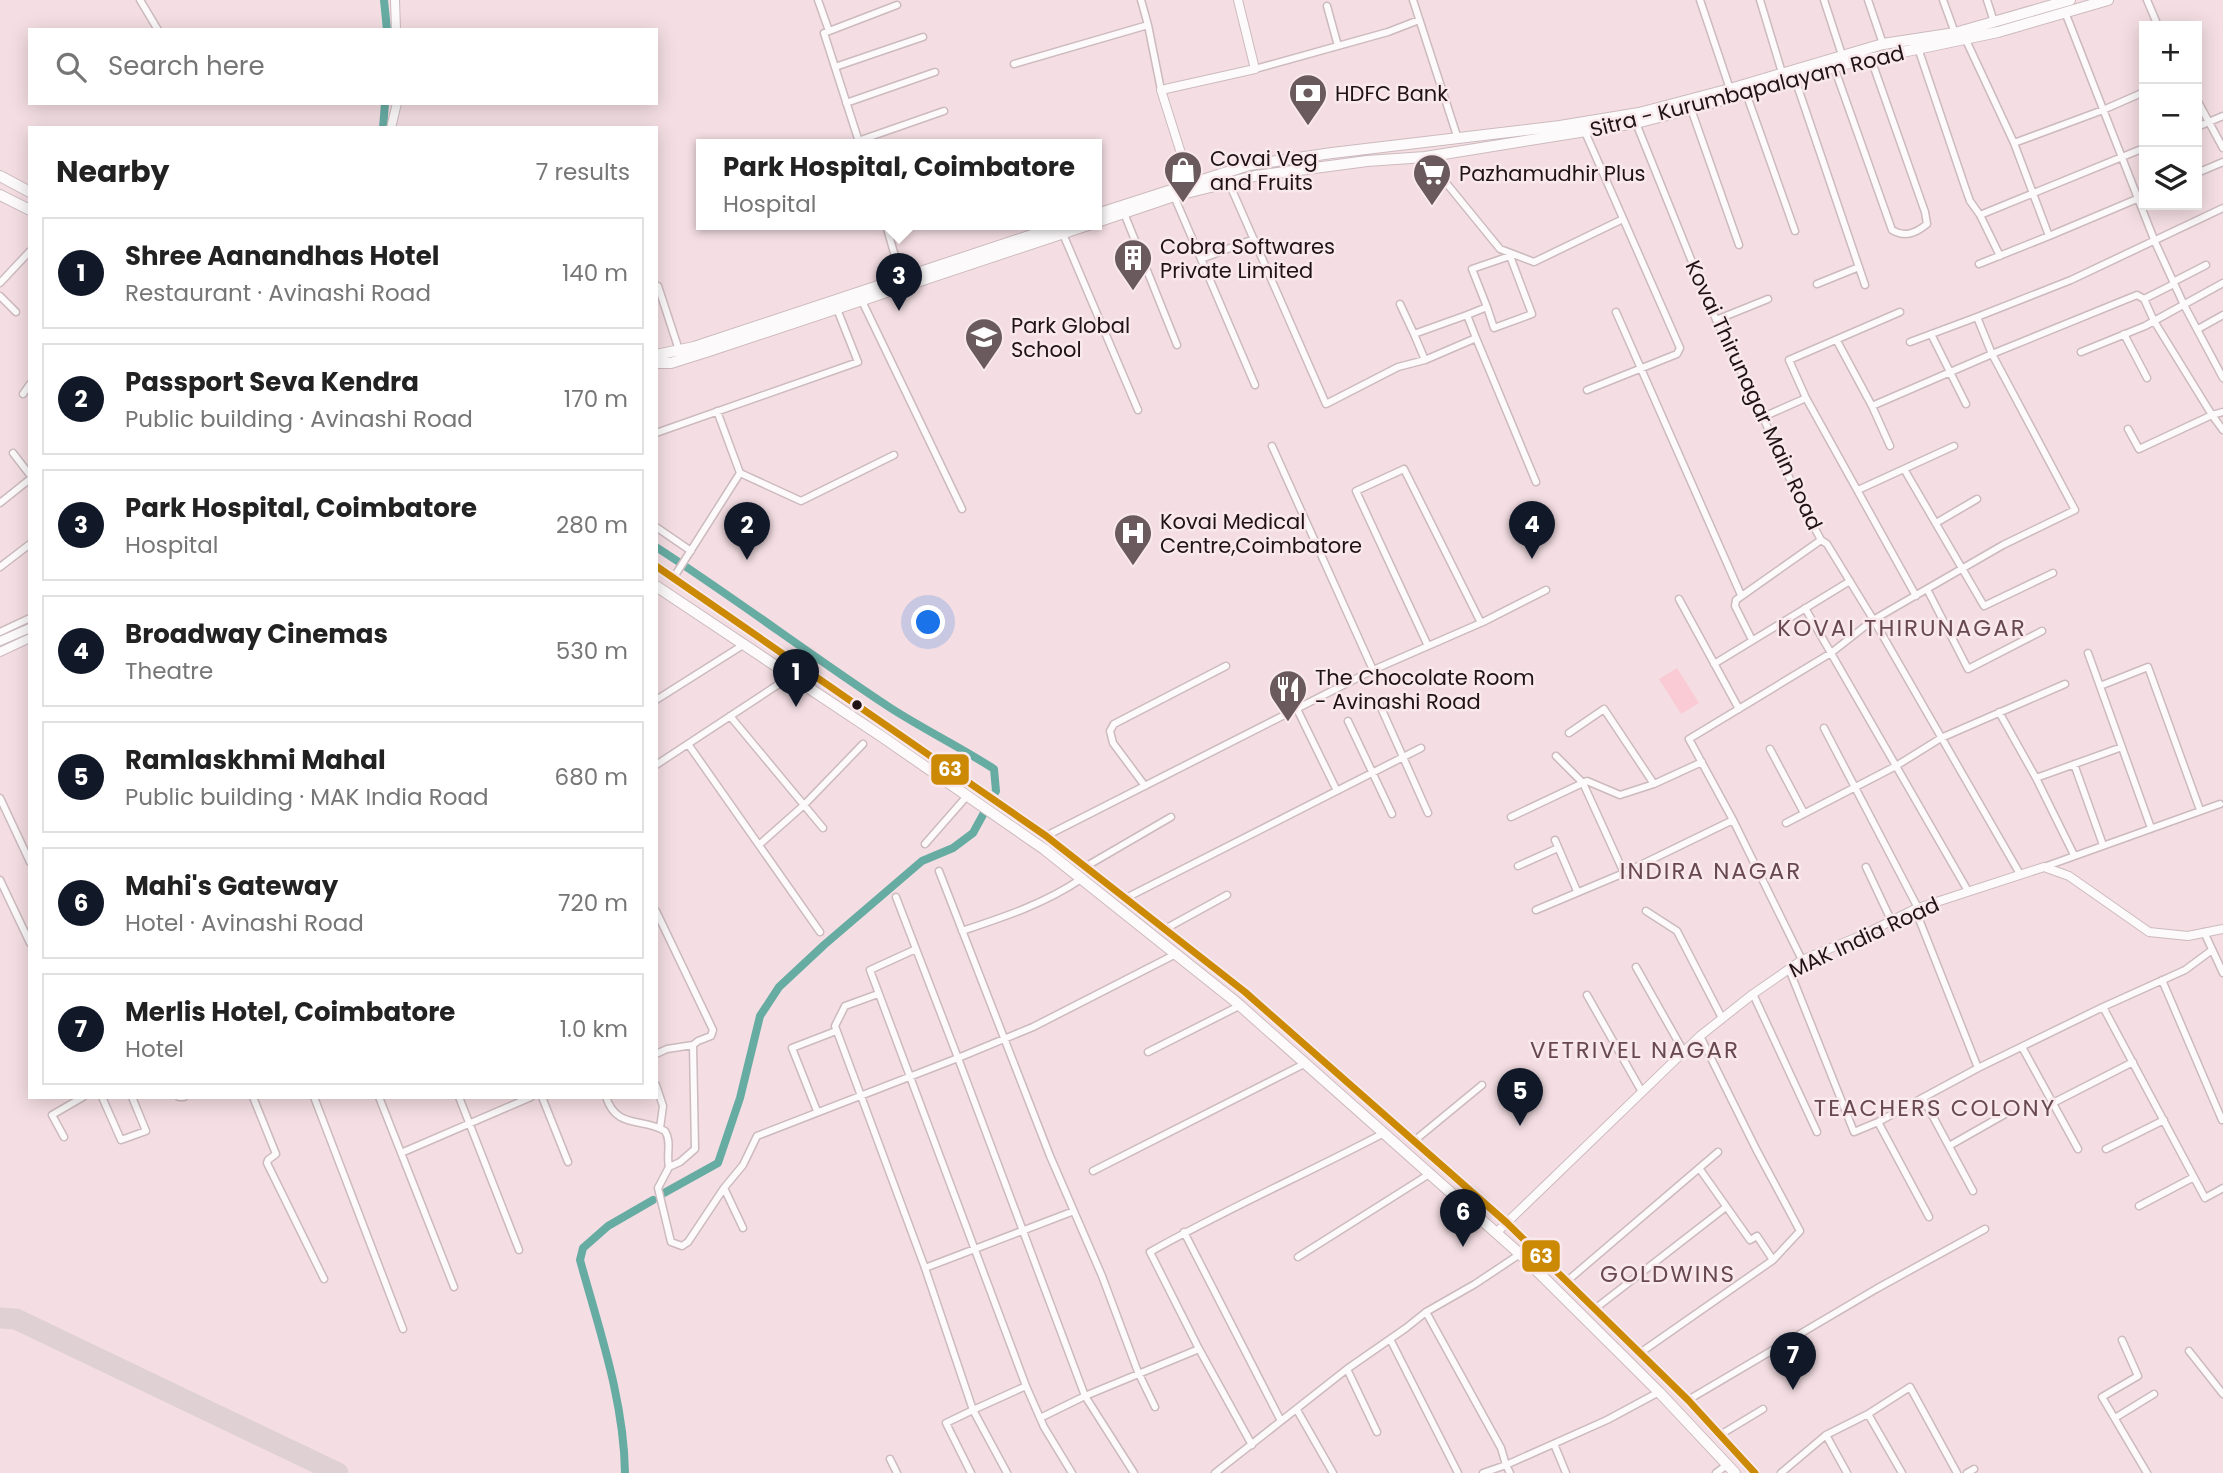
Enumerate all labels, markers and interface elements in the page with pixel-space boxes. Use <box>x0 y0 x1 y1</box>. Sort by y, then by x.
map controls <box>2139 21 2202 210</box>
button: + <box>2139 21 2202 84</box>
search box <box>28 28 658 105</box>
street label: Sitra - Kurumbapalayam Road <box>1587 38 1907 144</box>
icon: search <box>52 48 90 86</box>
text: Search here <box>108 48 265 84</box>
bank icon: HDFC Bank <box>1287 72 1329 127</box>
place label: HDFC Bank <box>1335 79 1448 108</box>
button: − <box>2139 84 2202 147</box>
popup <box>696 139 1102 230</box>
place label: Covai Veg and Fruits <box>1210 144 1318 197</box>
button: layers <box>2139 147 2202 210</box>
text: Park Hospital, Coimbatore <box>723 149 1075 185</box>
shop icon: Covai Veg and Fruits <box>1162 149 1204 204</box>
text: Nearby <box>56 150 170 193</box>
supermarket icon: Pazhamudhir Plus <box>1411 152 1453 207</box>
text: 7 results <box>536 156 630 188</box>
place label: Pazhamudhir Plus <box>1459 159 1646 188</box>
text: Hospital <box>723 188 816 220</box>
place label: Cobra Softwares Private Limited <box>1160 232 1335 285</box>
building icon: Cobra Softwares Private Limited <box>1112 237 1154 292</box>
text: Shree Aanandhas Hotel <box>125 238 439 274</box>
pin: 3 <box>876 253 922 311</box>
street label: Kovai Thirunagar Main Road <box>1679 255 1829 535</box>
text: 1 <box>77 257 85 289</box>
text: 140 m <box>562 257 628 289</box>
text: Restaurant · Avinashi Road <box>125 277 431 309</box>
place label: Park Global School <box>1011 311 1130 364</box>
school or university icon: Park Global School <box>963 316 1005 371</box>
text: Passport Seva Kendra <box>125 364 419 400</box>
text: 2 <box>74 383 88 415</box>
text: 170 m <box>564 383 628 415</box>
text: Public building · Avinashi Road <box>125 403 473 435</box>
text: Park Hospital, Coimbatore <box>125 490 477 526</box>
pin: 4 <box>1509 501 1555 559</box>
pin: 2 <box>724 502 770 560</box>
place label: Kovai Medical Centre,Coimbatore <box>1160 507 1362 560</box>
text: 3 <box>74 509 88 541</box>
text: 280 m <box>556 509 628 541</box>
hospital icon: Kovai Medical Centre,Coimbatore <box>1112 512 1154 567</box>
text: Hospital <box>125 529 218 561</box>
your location <box>911 605 945 639</box>
district label: KOVAI THIRUNAGAR <box>1777 612 2027 644</box>
text: Broadway Cinemas <box>125 616 388 652</box>
text: 4 <box>73 635 89 667</box>
text: 530 m <box>556 635 628 667</box>
pin: 1 <box>773 649 819 707</box>
text: Theatre <box>125 655 213 687</box>
place label: The Chocolate Room - Avinashi Road <box>1315 663 1535 716</box>
restaurant icon: The Chocolate Room - Avinashi Road <box>1267 668 1309 723</box>
unlabelled marker <box>850 698 864 712</box>
text: Ramlaskhmi Mahal <box>125 742 386 778</box>
line badge: 63 <box>930 753 970 786</box>
text: 63 <box>938 756 962 783</box>
text: 5 <box>74 761 88 793</box>
text: 680 m <box>555 761 628 793</box>
text: Public building · MAK India Road <box>125 781 489 813</box>
district label: INDIRA NAGAR <box>1620 855 1802 887</box>
text: Mahi's Gateway <box>125 868 338 904</box>
text: 6 <box>74 887 88 919</box>
text: 720 m <box>558 887 628 919</box>
street label: MAK India Road <box>1784 889 1944 985</box>
text: Hotel · Avinashi Road <box>125 907 364 939</box>
text: Merlis Hotel, Coimbatore <box>125 994 455 1030</box>
text: 7 <box>75 1013 87 1045</box>
text: 1.0 km <box>560 1013 628 1045</box>
text: Hotel <box>125 1033 184 1065</box>
district label: VETRIVEL NAGAR <box>1530 1034 1740 1066</box>
pin: 5 <box>1497 1068 1543 1126</box>
district label: TEACHERS COLONY <box>1814 1092 2056 1124</box>
pin: 6 <box>1440 1189 1486 1247</box>
line badge: 63 <box>1521 1239 1561 1273</box>
text: 63 <box>1529 1243 1553 1270</box>
district label: GOLDWINS <box>1600 1258 1736 1290</box>
pin: 7 <box>1770 1332 1816 1390</box>

